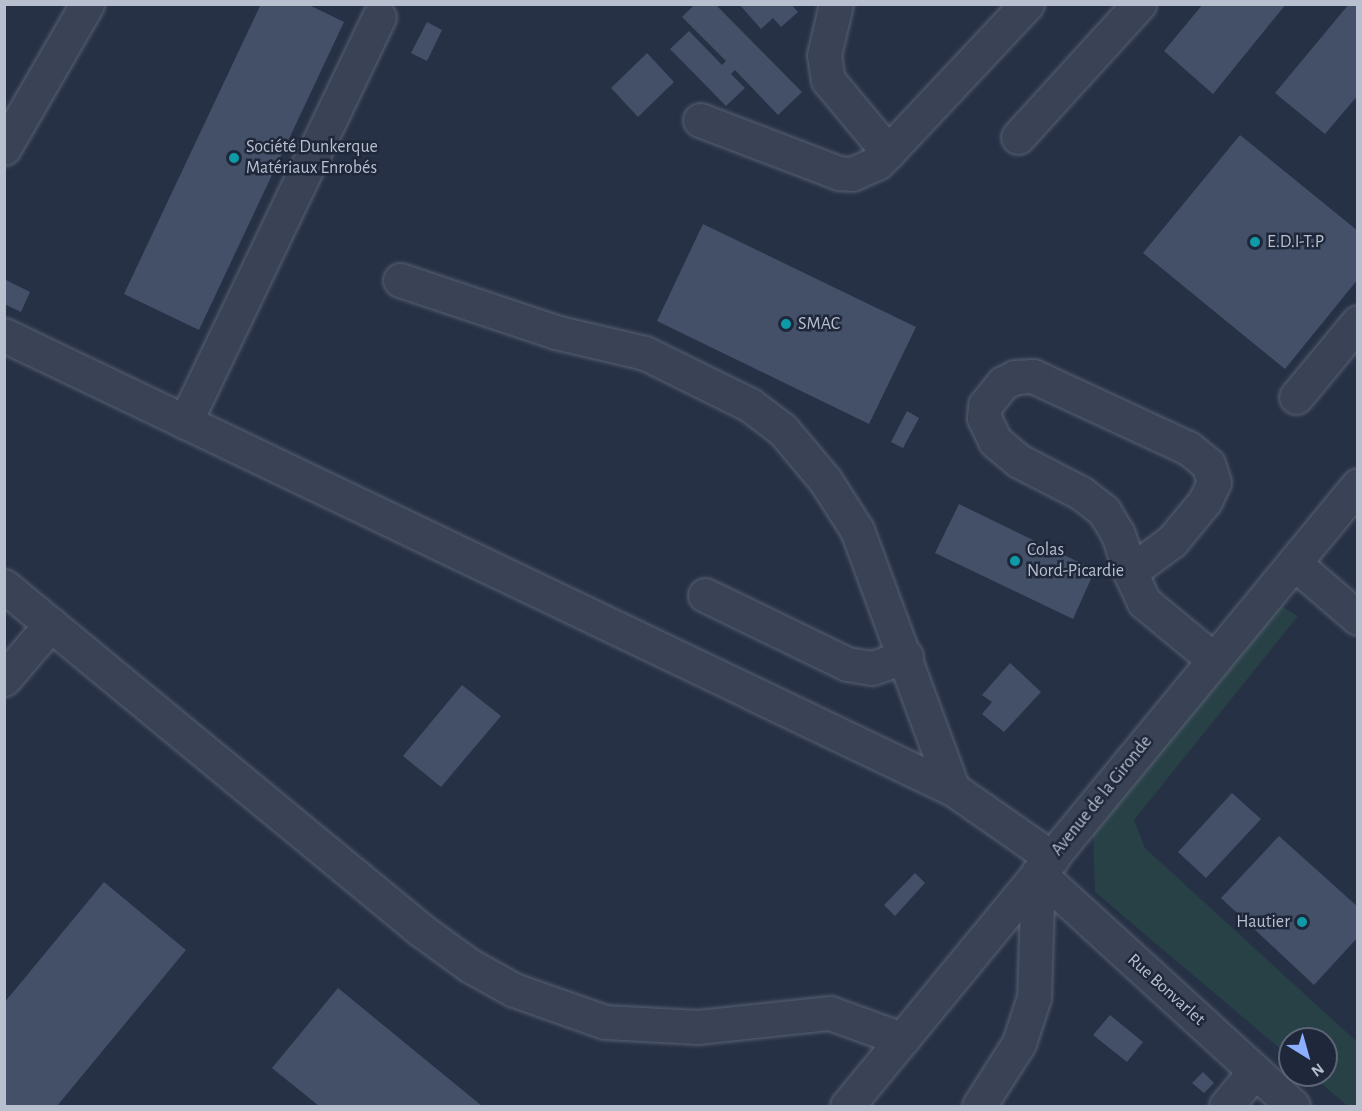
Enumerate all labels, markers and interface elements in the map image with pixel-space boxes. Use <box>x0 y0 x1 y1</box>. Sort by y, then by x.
place label: Société Dunkerque Matériaux Enrobés <box>246 137 378 180</box>
marker: Société Dunkerque Matériaux Enrobés <box>227 151 241 165</box>
place label: E.D.I-T.P <box>1267 231 1324 253</box>
marker: E.D.I-T.P <box>1248 235 1262 249</box>
place label: SMAC <box>798 313 840 335</box>
marker: SMAC <box>779 317 793 331</box>
place label: Colas Nord-Picardie <box>1027 540 1124 582</box>
marker: Colas Nord-Picardie <box>1008 554 1022 568</box>
street label: Avenue de la Gironde <box>1047 732 1157 860</box>
place label: Hautier <box>1236 911 1290 933</box>
marker: Hautier <box>1295 915 1309 929</box>
street label: Rue Bonvarlet <box>1123 950 1209 1030</box>
north arrow <box>1278 1027 1338 1087</box>
text: N <box>1308 1060 1327 1080</box>

